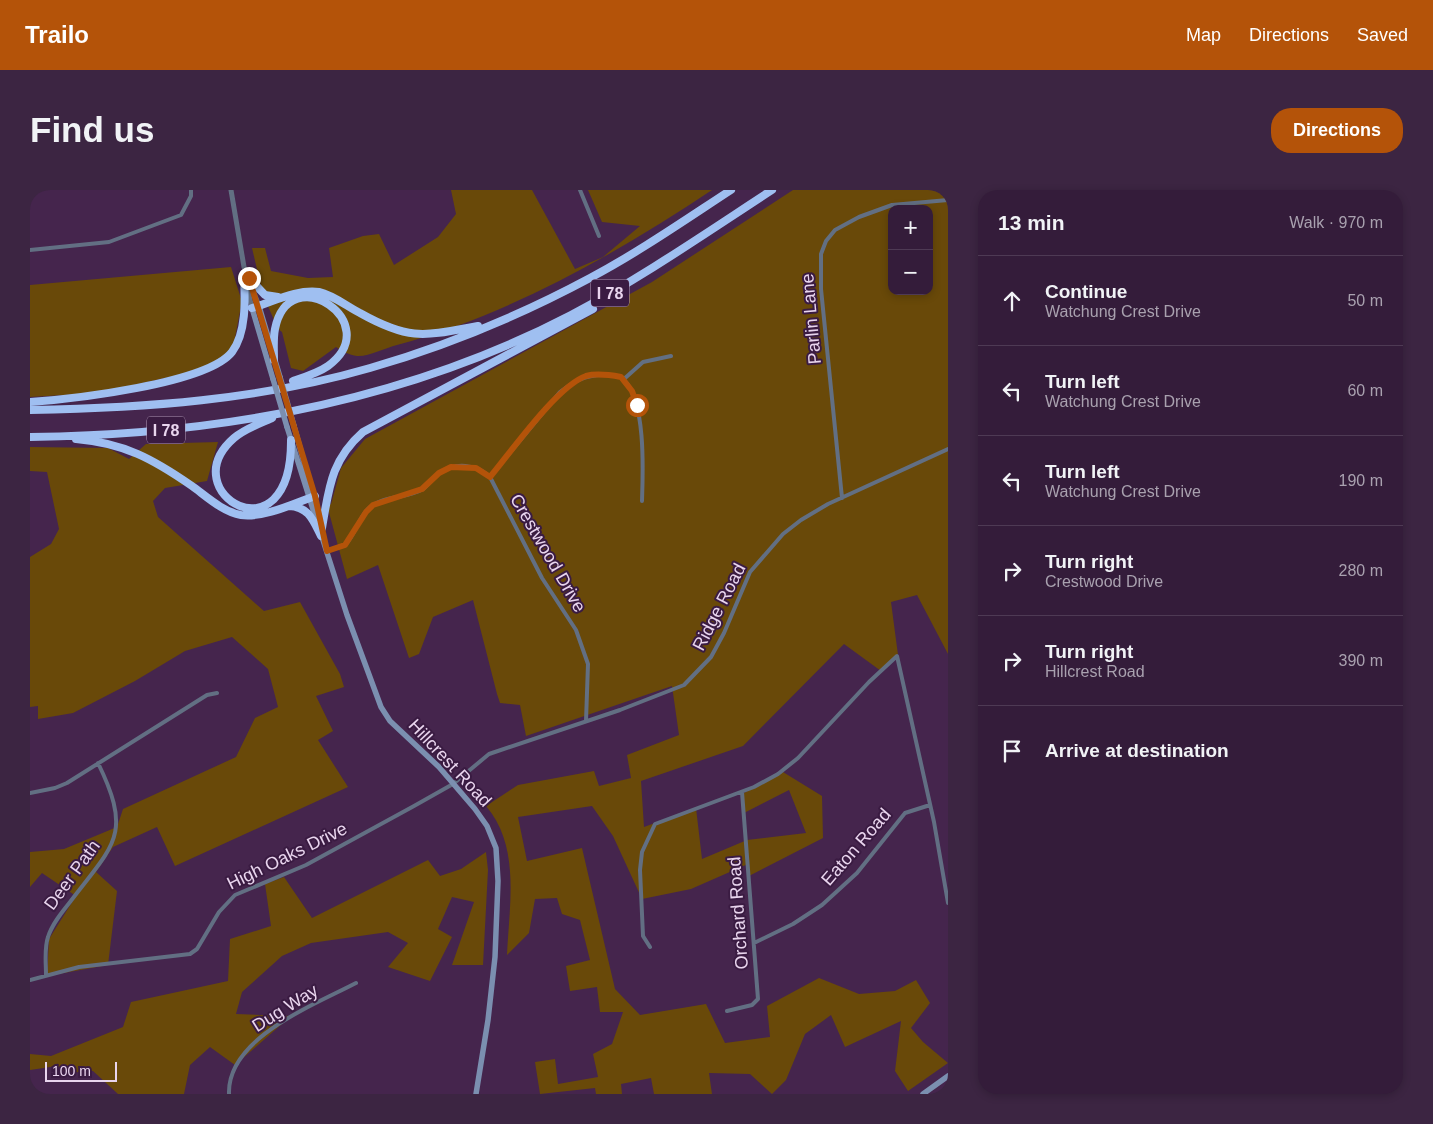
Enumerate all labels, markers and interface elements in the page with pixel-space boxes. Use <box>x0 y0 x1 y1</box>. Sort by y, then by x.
text: Trailo <box>25 21 89 48</box>
text: Map <box>1186 25 1221 45</box>
text: Directions <box>1249 25 1329 45</box>
text: Saved <box>1357 25 1408 45</box>
button: Directions <box>1271 108 1403 153</box>
text: Find us <box>30 110 154 149</box>
map controls <box>888 205 933 295</box>
button: + <box>888 205 933 250</box>
text: 13 min <box>998 211 1065 234</box>
text: Walk · 970 m <box>1289 214 1383 231</box>
button: − <box>888 250 933 295</box>
route end <box>238 267 261 290</box>
street label: Parlin Lane <box>797 273 825 365</box>
road number: I 78 <box>591 280 629 306</box>
text: Continue <box>1045 281 1127 302</box>
icon: ahead <box>998 287 1026 315</box>
text: 50 m <box>1347 292 1383 309</box>
text: Watchung Crest Drive <box>1045 303 1201 320</box>
text: Turn left <box>1045 371 1120 392</box>
icon: left <box>998 377 1026 405</box>
text: 60 m <box>1347 382 1383 399</box>
text: Watchung Crest Drive <box>1045 393 1201 410</box>
route start <box>626 394 649 417</box>
road number: I 78 <box>147 416 185 444</box>
text: Turn left <box>1045 461 1120 482</box>
icon: left <box>998 467 1026 495</box>
text: 190 m <box>1339 472 1383 489</box>
text: Watchung Crest Drive <box>1045 483 1201 500</box>
street label: Crestwood Drive <box>506 490 590 616</box>
text: Turn right <box>1045 551 1133 572</box>
icon: right <box>998 557 1026 585</box>
street label: Ridge Road <box>689 560 749 654</box>
text: 280 m <box>1339 562 1383 579</box>
text: Crestwood Drive <box>1045 573 1163 590</box>
text: Turn right <box>1045 641 1133 662</box>
icon: right <box>998 647 1026 675</box>
text: 390 m <box>1339 652 1383 669</box>
text: Hillcrest Road <box>1045 663 1145 680</box>
street label: Hillcrest Road <box>404 715 496 811</box>
icon: arrive <box>998 737 1026 765</box>
text: Arrive at destination <box>1045 740 1229 761</box>
street label: Eaton Road <box>817 805 895 889</box>
street label: High Oaks Drive <box>224 818 350 894</box>
street label: Deer Path <box>40 836 104 914</box>
street label: Orchard Road <box>724 856 752 970</box>
street label: Dug Way <box>249 980 321 1036</box>
scale bar <box>45 1059 118 1082</box>
text: 100 m <box>52 1063 91 1079</box>

